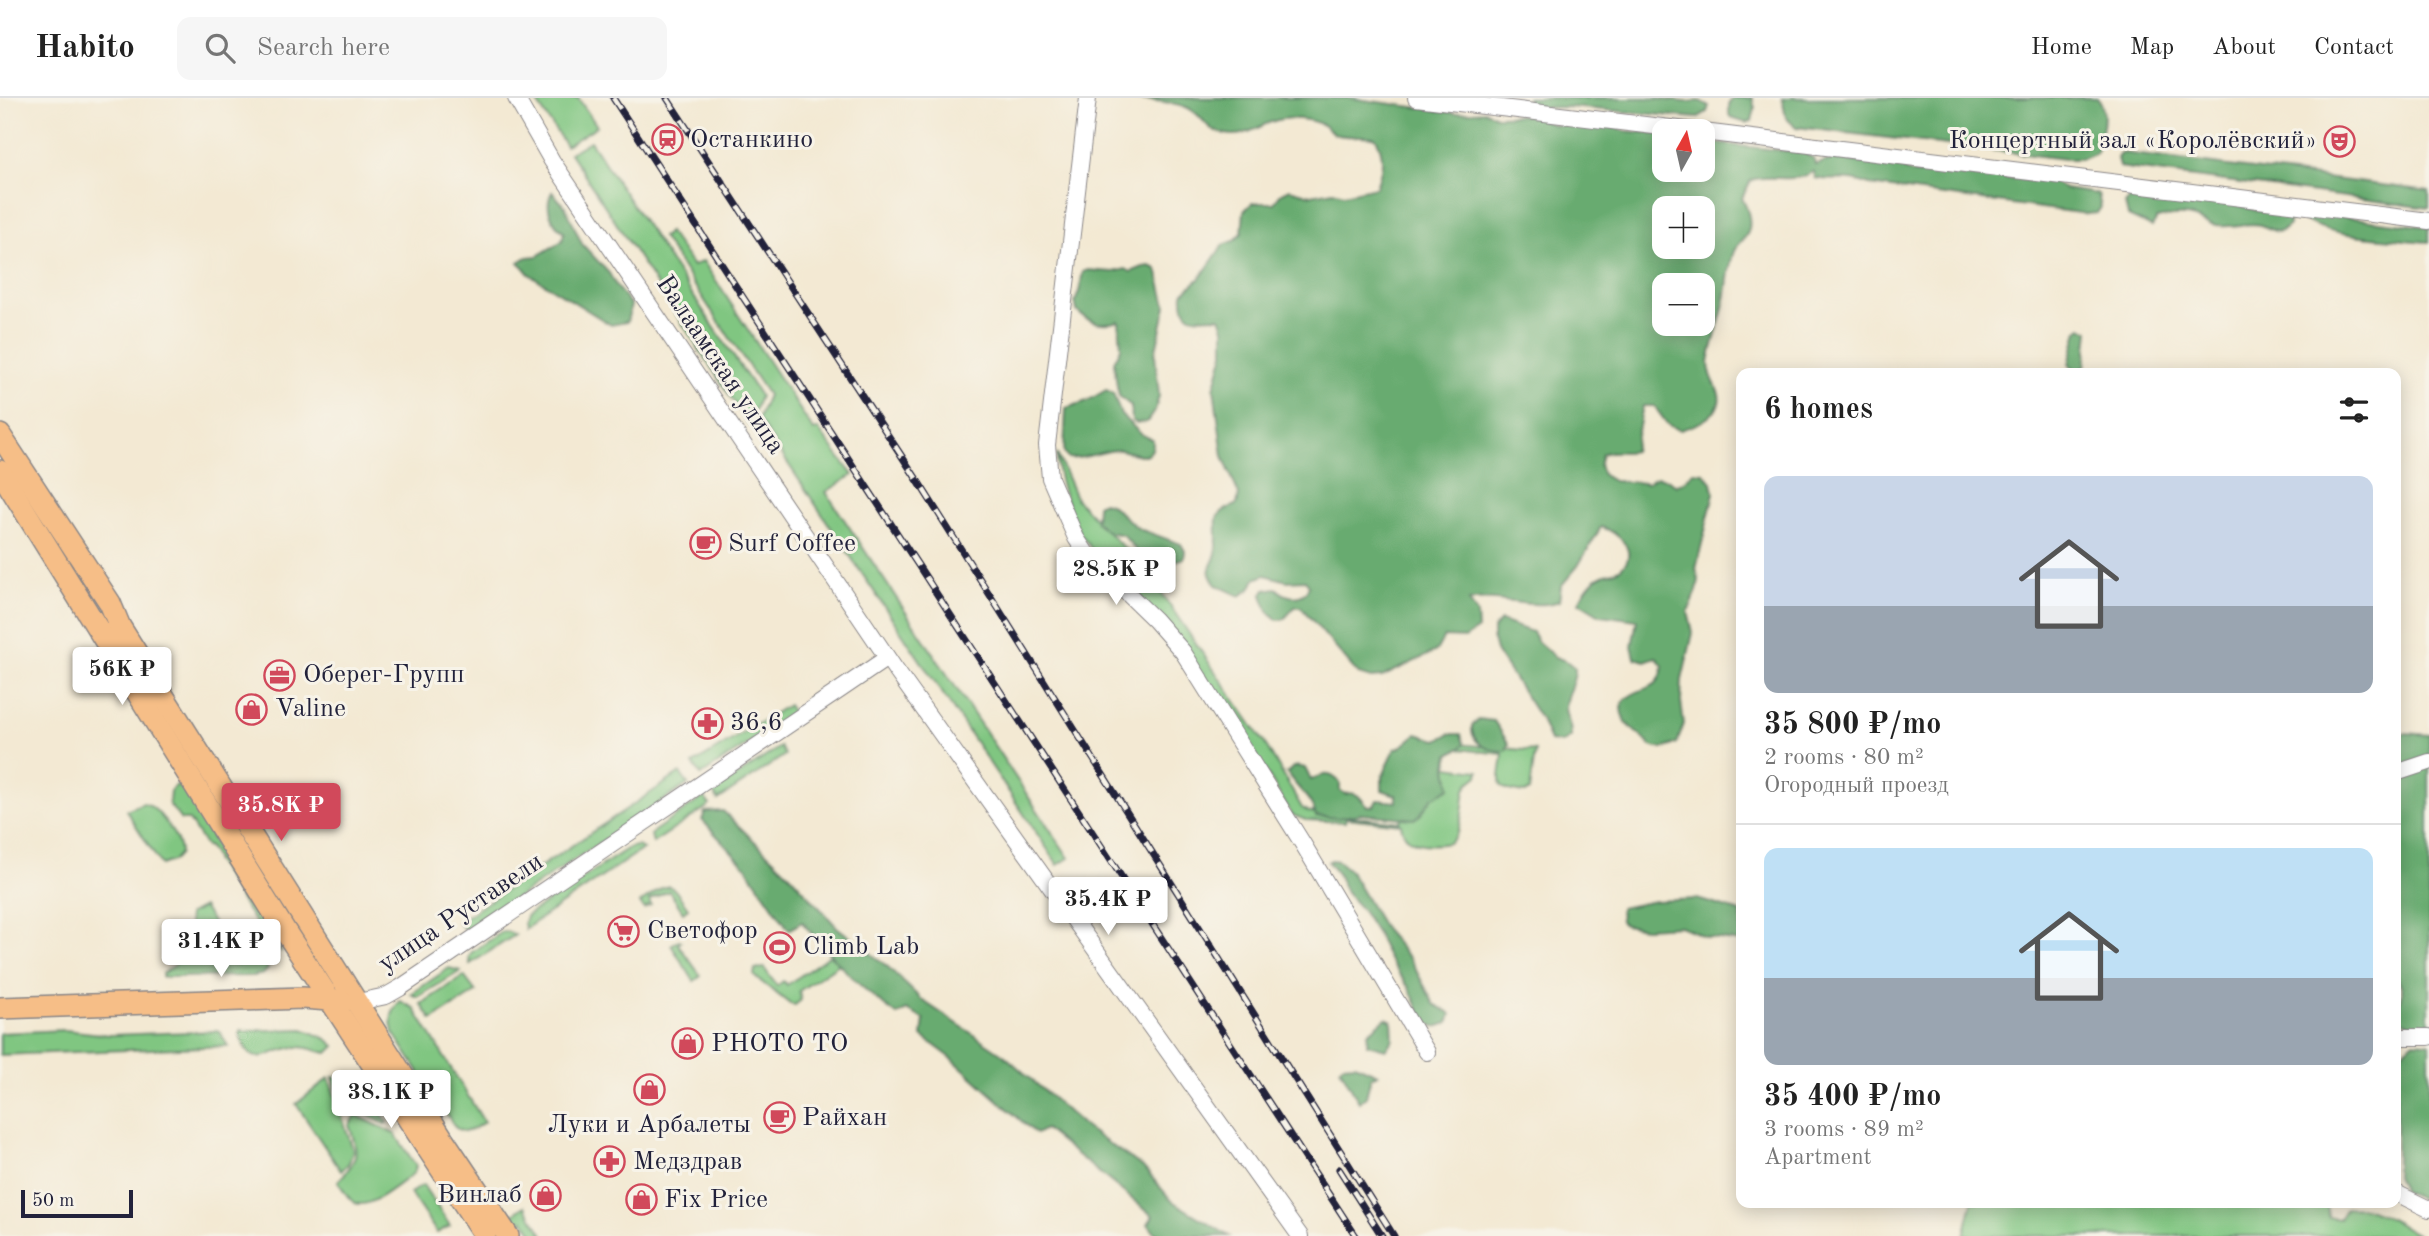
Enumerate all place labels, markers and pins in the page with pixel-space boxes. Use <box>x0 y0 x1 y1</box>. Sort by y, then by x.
station icon: Останкино <box>650 123 684 157</box>
theatre icon: Концертный зал «Королёвский» <box>2323 124 2357 158</box>
place label: Останкино <box>690 127 813 153</box>
place label: Концертный зал «Королёвский» <box>1949 128 2317 154</box>
cafe icon: Surf Coffee <box>688 527 722 561</box>
place label: Surf Coffee <box>728 531 856 557</box>
pin: 28.5K ₽ <box>1051 547 1181 607</box>
pin: 56K ₽ <box>73 648 171 707</box>
office icon: Оберег-Групп <box>263 658 297 692</box>
place label: Оберег-Групп <box>303 662 464 688</box>
shop icon: Valine <box>235 692 269 726</box>
place label: Valine <box>275 696 346 722</box>
pharmacy icon: 36,6 <box>690 706 724 740</box>
place label: 36,6 <box>730 710 783 736</box>
pin: 35.8K ₽ <box>216 784 346 843</box>
pin: 35.4K ₽ <box>1043 878 1173 937</box>
supermarket icon: Светофор <box>607 914 641 948</box>
place label: Светофор <box>647 918 758 944</box>
pin: 31.4K ₽ <box>156 920 286 979</box>
sports icon: Climb Lab <box>763 930 797 964</box>
place label: Climb Lab <box>803 934 919 960</box>
shop icon: PHOTO TO <box>671 1027 705 1061</box>
place label: PHOTO TO <box>711 1031 848 1057</box>
pin: 38.1K ₽ <box>326 1070 456 1130</box>
shop icon: Луки и Арбалеты <box>632 1072 666 1106</box>
cafe icon: Райхан <box>762 1101 796 1135</box>
place label: Райхан <box>802 1105 887 1131</box>
place label: Луки и Арбалеты <box>547 1112 751 1138</box>
pharmacy icon: Медздрав <box>593 1145 627 1179</box>
place label: Медздрав <box>633 1149 742 1175</box>
shop icon: Винлаб <box>528 1178 562 1212</box>
place label: Винлаб <box>437 1182 522 1208</box>
shop icon: Fix Price <box>624 1183 658 1217</box>
place label: Fix Price <box>664 1187 768 1213</box>

